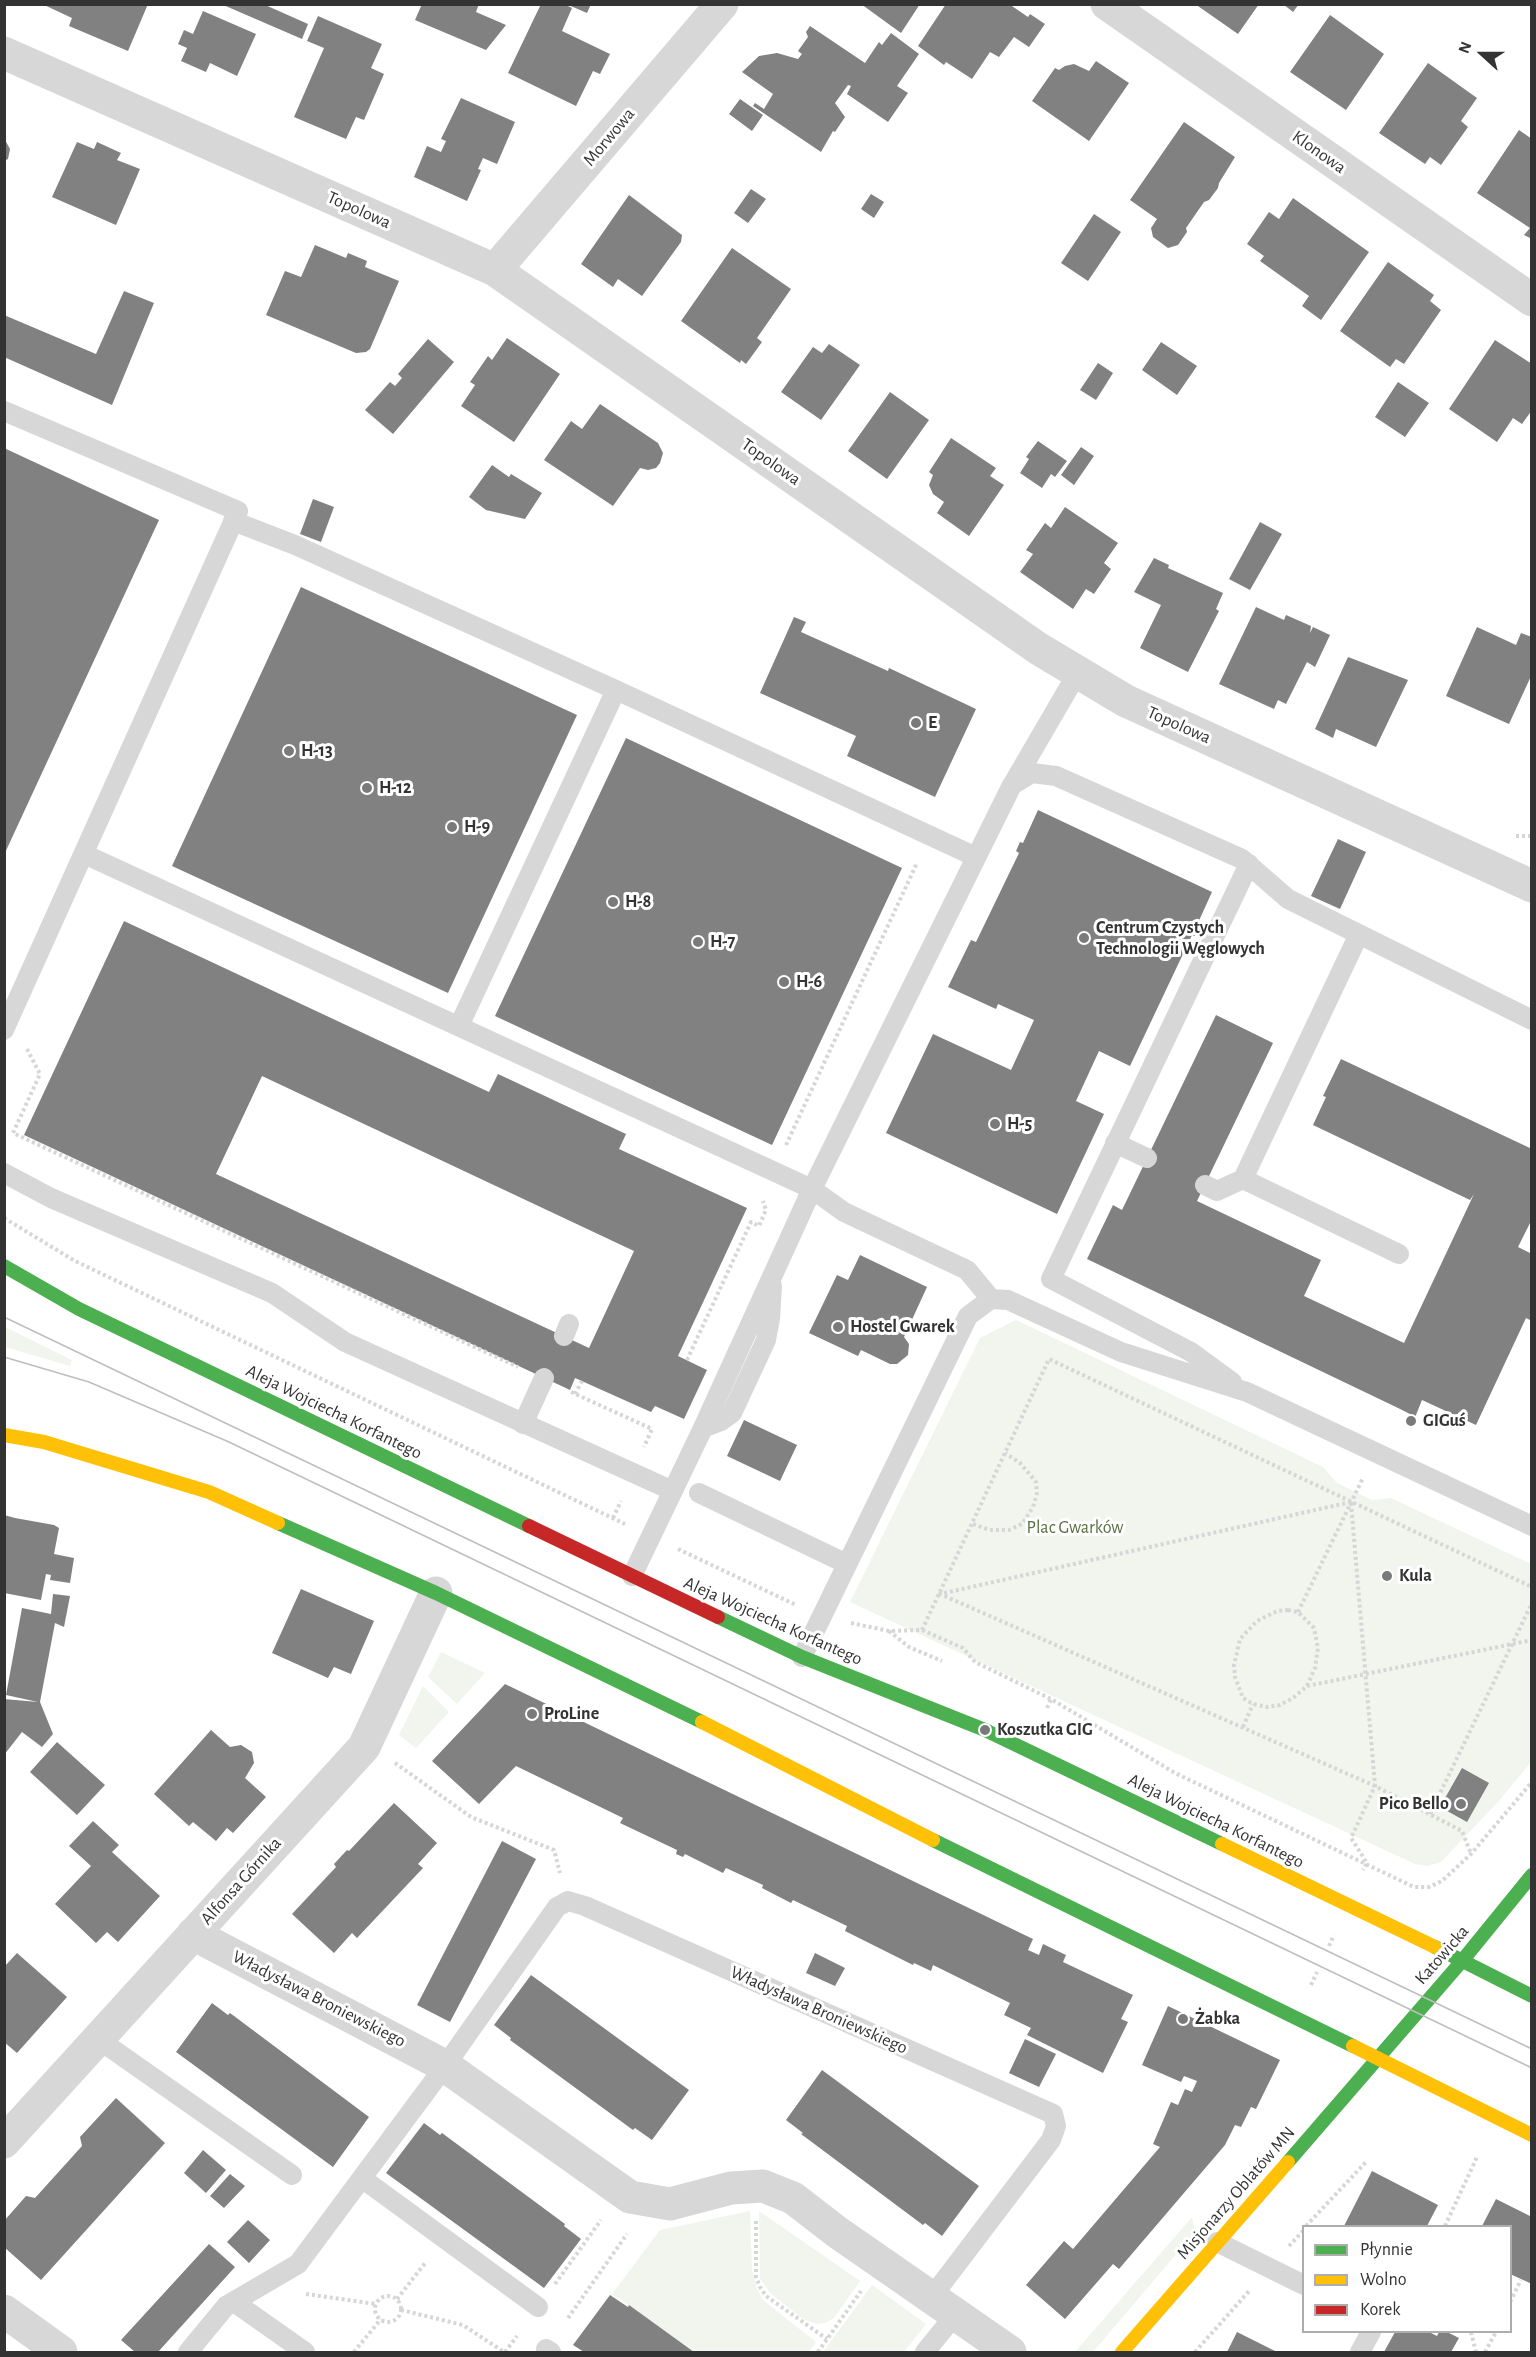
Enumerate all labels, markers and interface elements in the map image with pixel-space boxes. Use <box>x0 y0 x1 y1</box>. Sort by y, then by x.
north arrow <box>1452 24 1512 84</box>
text: N <box>1456 39 1475 56</box>
street label: Morwowa <box>579 104 639 170</box>
street label: Klonowa <box>1288 126 1350 178</box>
street label: Topolowa <box>324 186 394 234</box>
street label: Topolowa <box>737 434 805 490</box>
street label: Topolowa <box>1144 701 1214 749</box>
place label: E <box>928 712 937 734</box>
marker: E <box>909 716 923 730</box>
place label: H-13 <box>301 740 333 762</box>
marker: H-13 <box>282 744 296 758</box>
place label: H-12 <box>379 777 411 799</box>
marker: H-12 <box>360 781 374 795</box>
place label: H-9 <box>464 816 490 838</box>
marker: H-9 <box>445 820 459 834</box>
place label: H-8 <box>625 891 651 913</box>
marker: H-8 <box>606 895 620 909</box>
place label: Centrum Czystych Technologii Węglowych <box>1096 917 1265 960</box>
place label: H-7 <box>710 931 735 953</box>
marker: Centrum Czystych Technologii Węglowych <box>1077 931 1091 945</box>
marker: H-7 <box>691 935 705 949</box>
place label: H-6 <box>796 971 822 993</box>
marker: H-6 <box>777 975 791 989</box>
place label: H-5 <box>1007 1113 1032 1135</box>
marker: H-5 <box>988 1117 1002 1131</box>
place label: Hostel Gwarek <box>850 1316 955 1338</box>
marker: Hostel Gwarek <box>831 1320 845 1334</box>
street label: Aleja Wojciecha Korfantego <box>243 1360 425 1464</box>
place label: GIGuś <box>1423 1410 1466 1432</box>
marker: GIGuś <box>1404 1414 1418 1428</box>
park label: Plac Gwarków <box>1027 1517 1123 1539</box>
place label: Kula <box>1399 1565 1432 1587</box>
marker: Kula <box>1380 1569 1394 1583</box>
street label: Aleja Wojciecha Korfantego <box>680 1572 866 1670</box>
place label: ProLine <box>544 1703 599 1725</box>
marker: ProLine <box>525 1707 539 1721</box>
place label: Koszutka GIG <box>997 1719 1093 1741</box>
marker: Koszutka GIG <box>978 1723 992 1737</box>
street label: Aleja Wojciecha Korfantego <box>1125 1769 1307 1873</box>
place label: Pico Bello <box>1379 1793 1449 1815</box>
marker: Pico Bello <box>1454 1797 1468 1811</box>
street label: Alfonsa Górnika <box>196 1833 286 1929</box>
street label: Katowicka <box>1410 1921 1474 1989</box>
street label: Władysława Broniewskiego <box>229 1946 409 2052</box>
street label: Władysława Broniewskiego <box>727 1961 911 2059</box>
place label: Żabka <box>1195 2008 1240 2030</box>
marker: Żabka <box>1176 2012 1190 2026</box>
street label: Misjonarzy Oblatów MN <box>1172 2122 1300 2264</box>
legend <box>1302 2225 1512 2333</box>
text: Płynnie <box>1360 2241 1413 2259</box>
text: Wolno <box>1360 2271 1407 2289</box>
text: Korek <box>1360 2301 1400 2319</box>

